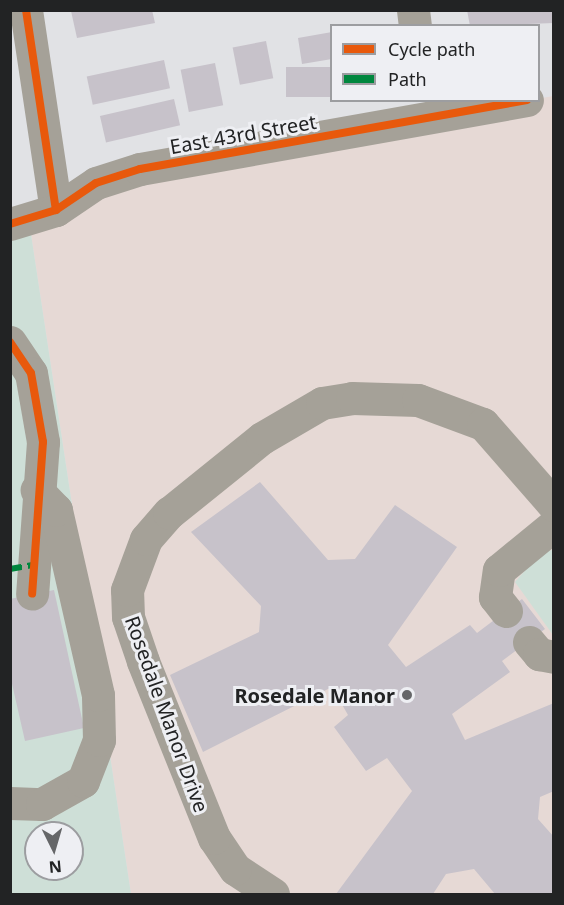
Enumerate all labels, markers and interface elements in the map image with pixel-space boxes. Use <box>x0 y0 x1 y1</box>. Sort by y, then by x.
legend <box>330 24 540 102</box>
text: Cycle path <box>388 37 475 61</box>
text: Path <box>388 67 427 91</box>
street label: East 43rd Street <box>168 109 318 159</box>
street label: Rosedale Manor Drive <box>120 612 214 816</box>
place label: Rosedale Manor <box>234 683 395 707</box>
marker: Rosedale Manor <box>400 688 414 702</box>
north arrow <box>24 821 84 881</box>
text: N <box>48 855 63 878</box>

